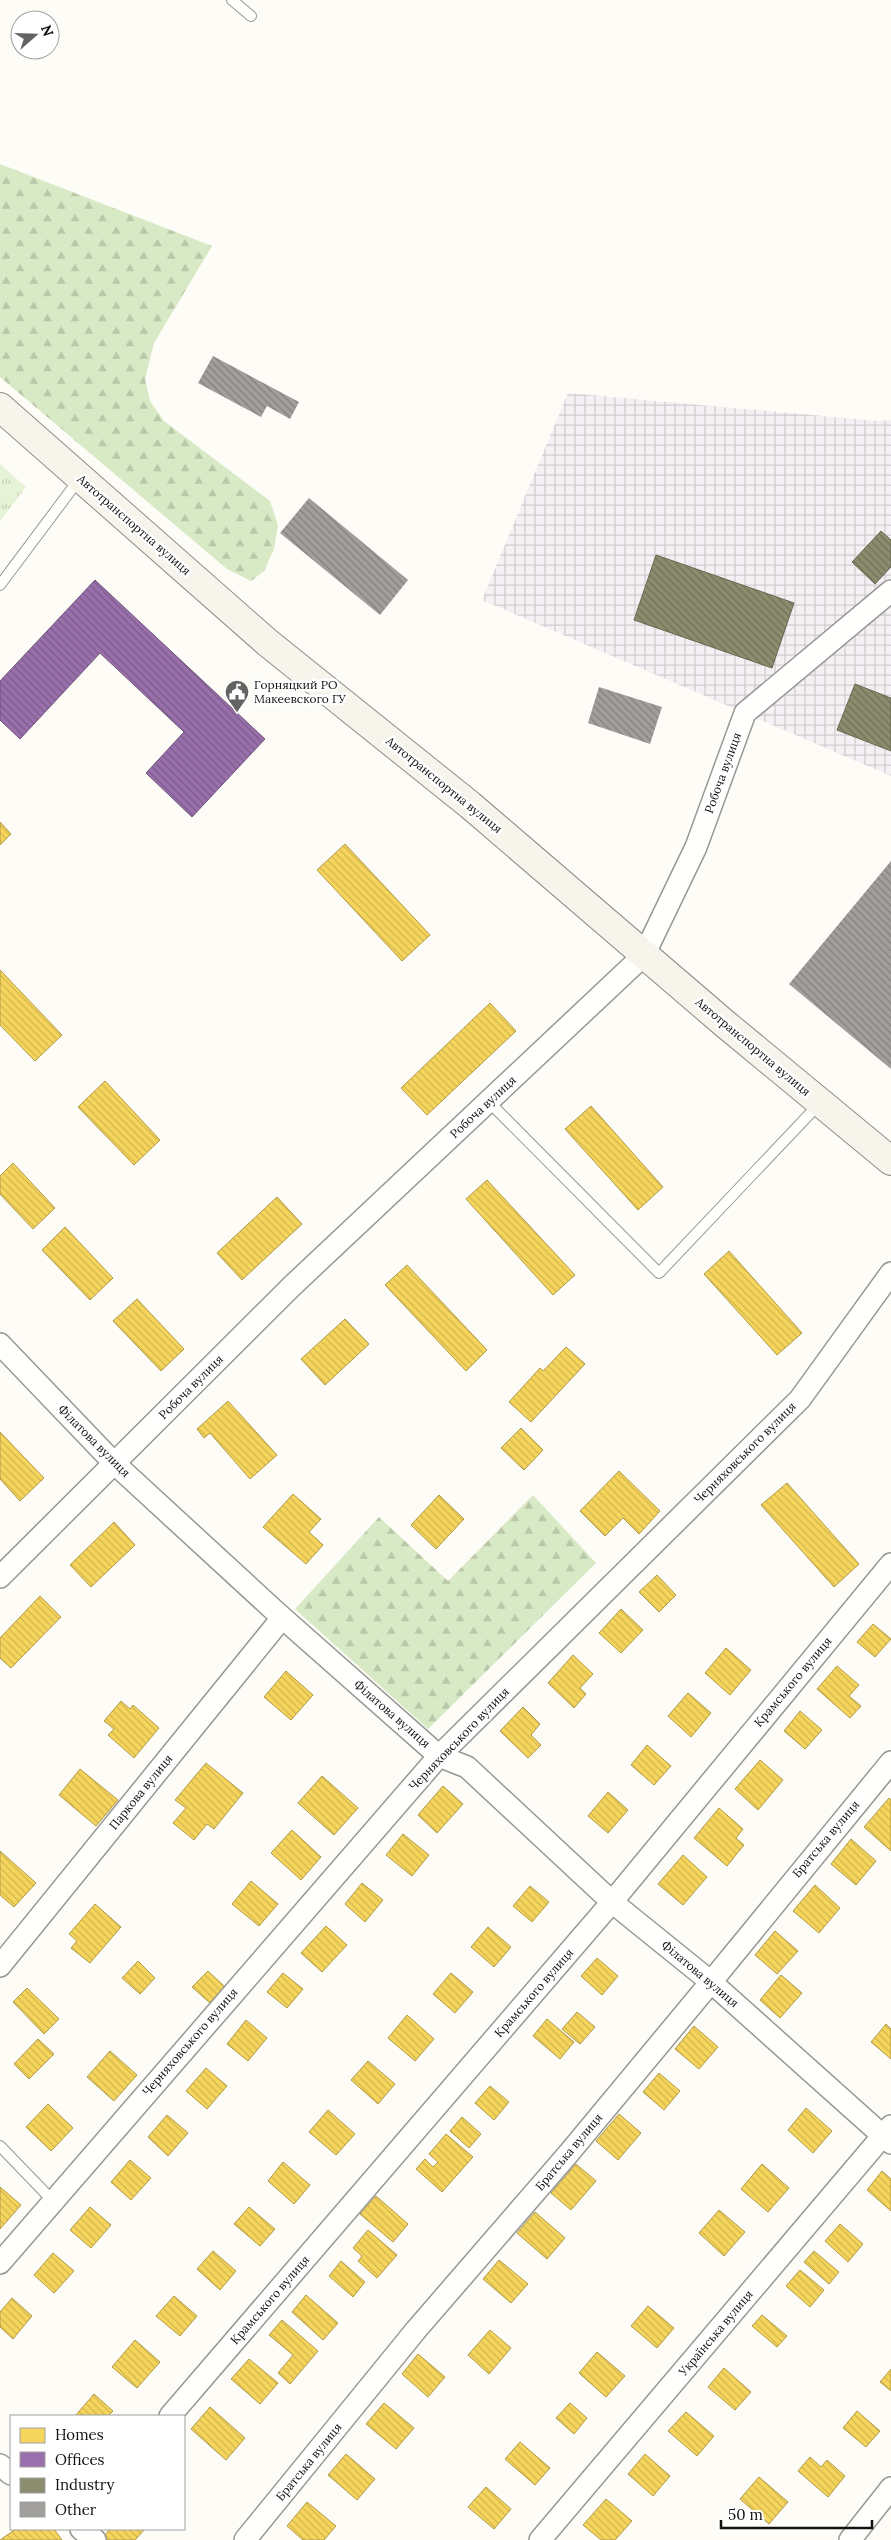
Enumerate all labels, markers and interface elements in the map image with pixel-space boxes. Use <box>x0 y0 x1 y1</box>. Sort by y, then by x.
north arrow <box>10 10 60 60</box>
text: N <box>37 22 58 39</box>
street label: Автотранспортна вулиця <box>74 471 194 578</box>
place label: Горняцкий РО Макеевского ГУ <box>254 677 347 706</box>
public building icon: Горняцкий РО Макеевского ГУ <box>224 679 250 713</box>
street label: Робоча вулиця <box>701 730 744 815</box>
street label: Автотранспортна вулиця <box>382 732 505 836</box>
street label: Автотранспортна вулиця <box>692 994 814 1099</box>
street label: Робоча вулиця <box>446 1072 519 1141</box>
street label: Робоча вулиця <box>155 1351 226 1422</box>
street label: Черняховського вулиця <box>691 1399 799 1507</box>
street label: Філатова вулиця <box>55 1401 134 1480</box>
street label: Крамського вулиця <box>751 1634 835 1730</box>
street label: Філатова вулиця <box>351 1676 434 1751</box>
street label: Черняховського вулиця <box>405 1684 512 1793</box>
street label: Паркова вулиця <box>106 1751 176 1832</box>
street label: Братська вулиця <box>789 1797 862 1880</box>
street label: Філатова вулиця <box>659 1937 742 2010</box>
street label: Крамського вулиця <box>491 1945 576 2040</box>
street label: Черняховського вулиця <box>139 1985 240 2099</box>
street label: Братська вулиця <box>532 2110 605 2193</box>
street label: Крамського вулиця <box>227 2252 312 2347</box>
street label: Українська вулиця <box>675 2287 756 2379</box>
legend <box>10 2415 185 2530</box>
street label: Братська вулиця <box>273 2420 345 2504</box>
text: Homes <box>55 2425 104 2444</box>
text: Offices <box>55 2450 105 2469</box>
text: Industry <box>55 2475 114 2494</box>
scale bar <box>721 2498 872 2530</box>
text: Other <box>55 2500 97 2519</box>
text: 50 m <box>728 2505 763 2524</box>

